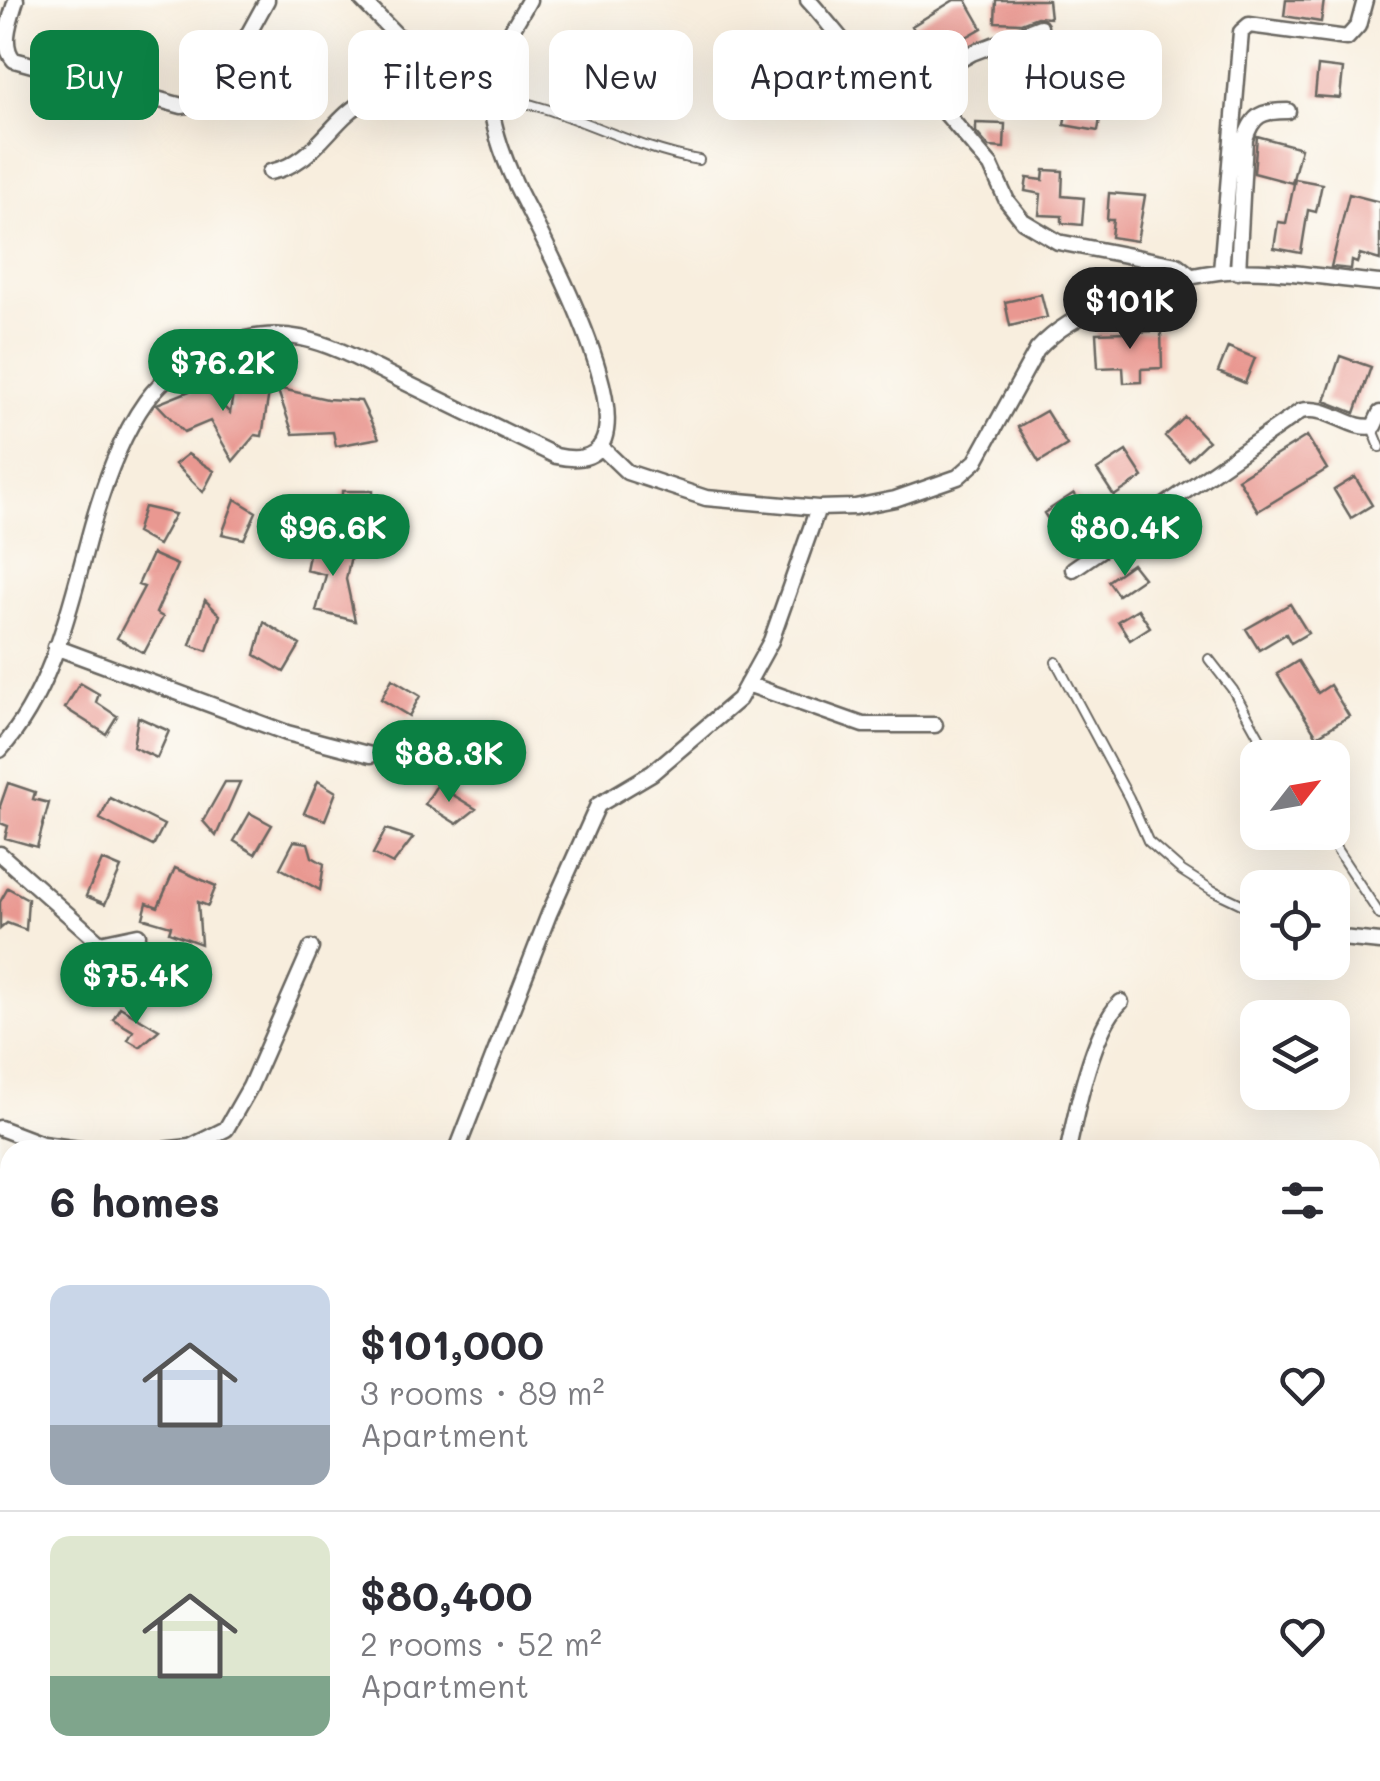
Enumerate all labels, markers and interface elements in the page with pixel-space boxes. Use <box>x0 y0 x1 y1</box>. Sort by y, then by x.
chip: Buy <box>30 30 159 120</box>
chip: Rent <box>179 30 328 120</box>
chip: Filters <box>348 30 529 120</box>
chip: New <box>549 30 693 120</box>
chip: Apartment <box>713 30 968 120</box>
chip: House <box>988 30 1162 120</box>
pin: $101K <box>1060 267 1200 352</box>
text: $101K <box>1085 278 1175 320</box>
pin: $76.2K <box>142 329 304 414</box>
text: $76.2K <box>170 340 276 382</box>
pin: $96.6K <box>252 494 414 579</box>
pin: $80.4K <box>1044 494 1206 579</box>
text: $96.6K <box>279 505 387 547</box>
text: $80.4K <box>1069 505 1181 547</box>
pin: $88.3K <box>368 720 530 805</box>
text: $88.3K <box>394 731 504 773</box>
north arrow <box>1240 740 1350 850</box>
map controls <box>1240 740 1350 1110</box>
button: locate <box>1240 870 1350 980</box>
pin: $75.4K <box>55 942 217 1027</box>
text: $75.4K <box>82 953 190 995</box>
button: layers <box>1240 1000 1350 1110</box>
text: 6 homes <box>50 1173 220 1228</box>
icon: filters <box>1275 1173 1330 1228</box>
text: $101,000 <box>360 1316 544 1371</box>
icon: home <box>130 1325 250 1445</box>
icon: heart <box>1275 1358 1330 1413</box>
text: 3 rooms · 89 m² <box>360 1371 605 1413</box>
text: Apartment <box>360 1413 529 1455</box>
text: $80,400 <box>360 1567 533 1622</box>
icon: home <box>130 1576 250 1696</box>
icon: heart <box>1275 1609 1330 1664</box>
text: 2 rooms · 52 m² <box>360 1622 602 1664</box>
text: Apartment <box>360 1664 529 1706</box>

